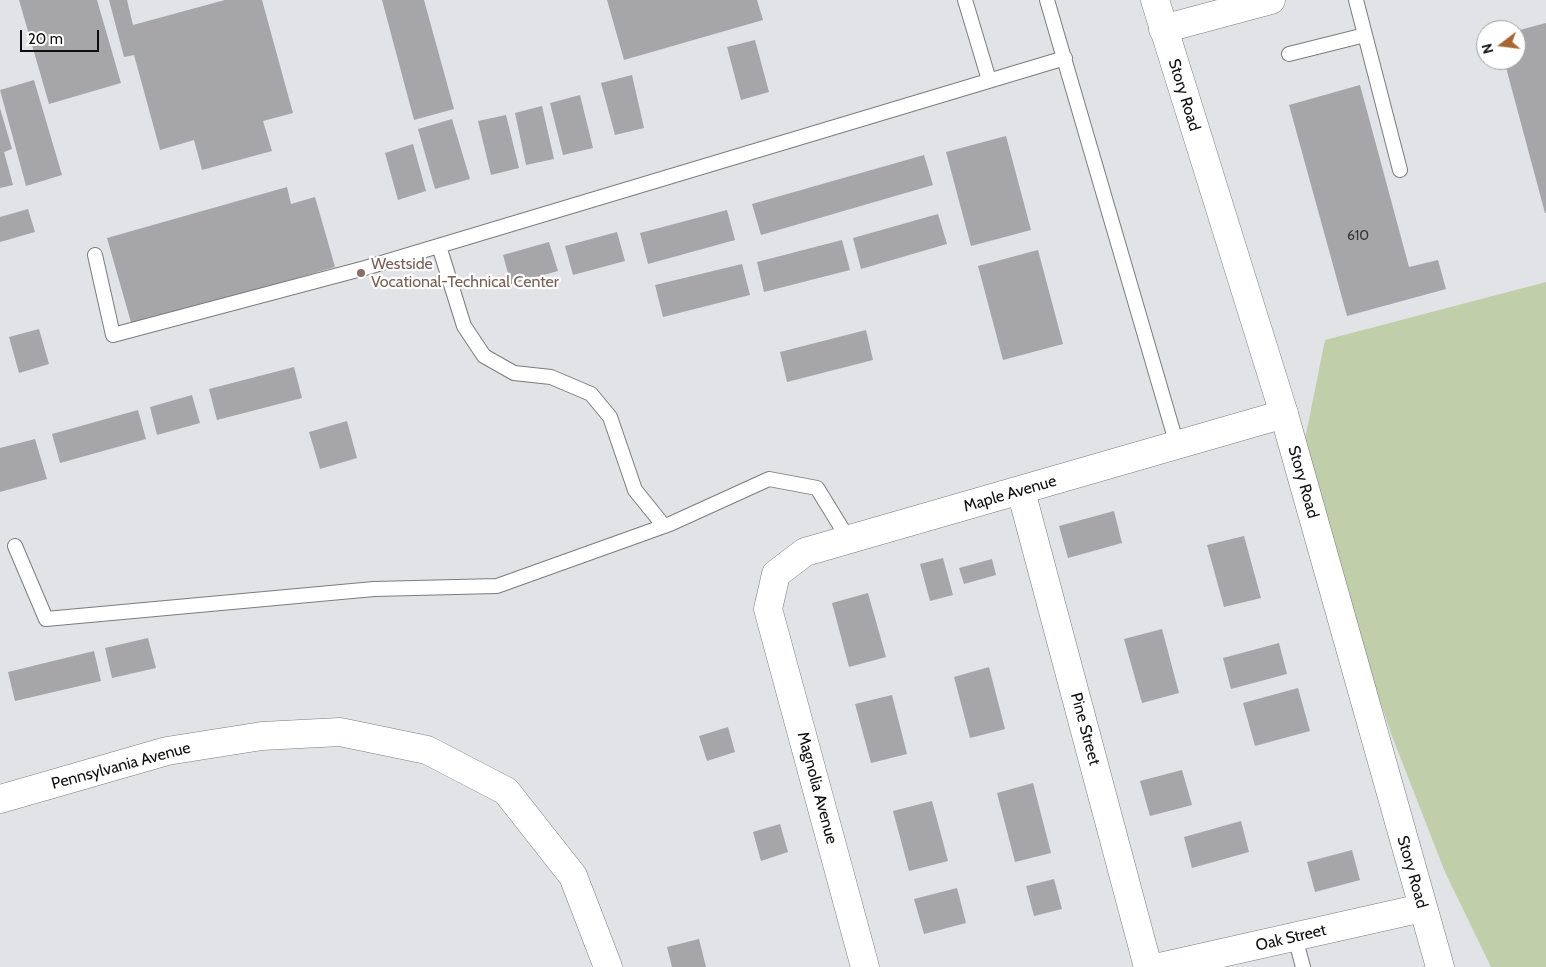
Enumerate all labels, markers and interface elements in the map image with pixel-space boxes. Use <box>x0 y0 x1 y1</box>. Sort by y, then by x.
scale bar <box>22 20 101 52</box>
north arrow <box>1476 20 1526 70</box>
text: 20 m <box>28 30 63 48</box>
text: N <box>1478 42 1497 56</box>
street label: Story Road <box>1164 56 1204 134</box>
house number: 610 <box>1347 228 1369 244</box>
place label: Westside Vocational-Technical Center <box>371 254 559 292</box>
marker: Westside Vocational-Technical Center <box>355 267 367 279</box>
street label: Story Road <box>1283 443 1323 521</box>
street label: Maple Avenue <box>961 472 1059 516</box>
street label: Pine Street <box>1066 691 1104 767</box>
street label: Magnolia Avenue <box>793 730 841 846</box>
street label: Pennsylvania Avenue <box>49 738 193 794</box>
street label: Story Road <box>1392 833 1432 911</box>
street label: Oak Street <box>1254 921 1328 955</box>

